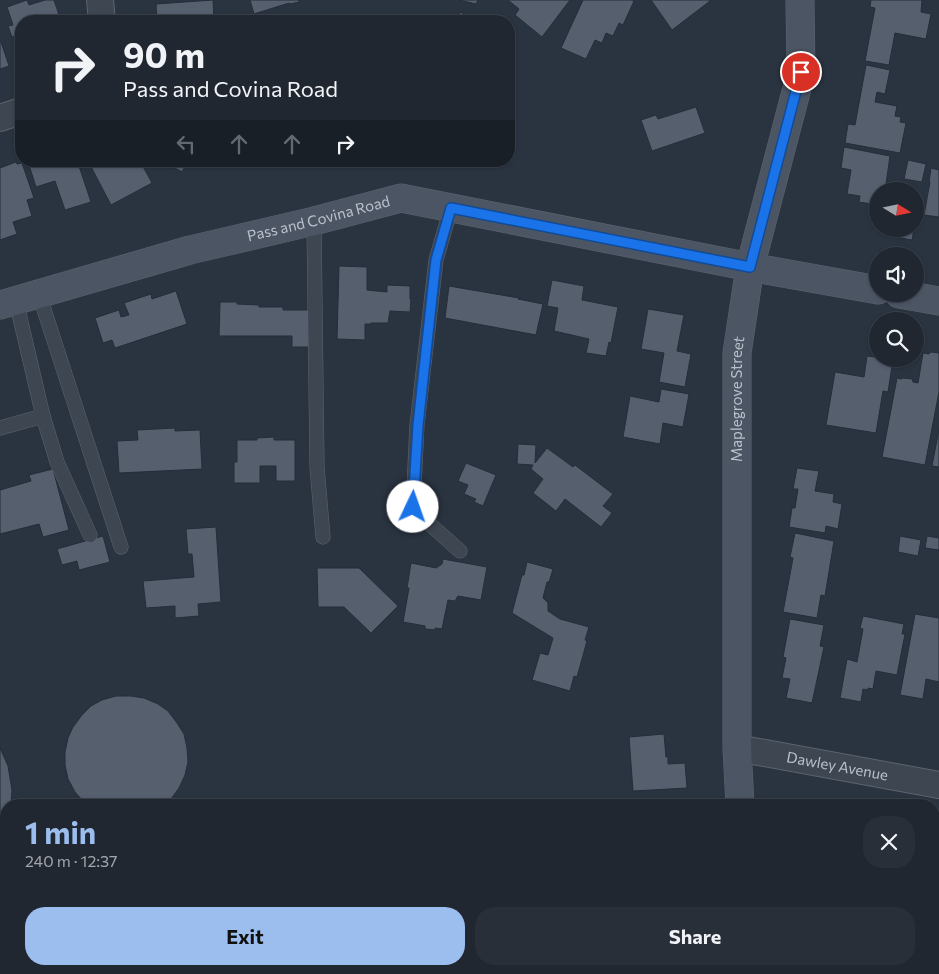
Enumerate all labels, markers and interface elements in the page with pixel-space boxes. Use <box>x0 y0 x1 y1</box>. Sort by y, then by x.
text: 90 m <box>123 32 205 75</box>
icon: right <box>40 35 105 100</box>
pin <box>780 51 822 93</box>
icon: arrive <box>787 58 815 86</box>
text: Pass and Covina Road <box>123 75 338 102</box>
icon: left <box>172 130 200 158</box>
icon: ahead <box>225 130 253 158</box>
icon: ahead <box>278 130 306 158</box>
icon: right <box>331 130 359 158</box>
north arrow <box>869 182 924 238</box>
map controls <box>869 182 924 367</box>
street label: Pass and Covina Road <box>245 191 392 244</box>
button: sound <box>869 247 924 302</box>
button: search <box>869 312 924 367</box>
street label: Maplegrove Street <box>727 335 747 462</box>
position arrow <box>386 480 438 532</box>
street label: Dawley Avenue <box>785 747 890 784</box>
text: 1 min <box>25 813 96 850</box>
button: close <box>863 816 915 868</box>
text: 240 m · 12:37 <box>25 851 118 870</box>
button: Exit <box>25 907 465 965</box>
button: Share <box>475 907 915 965</box>

